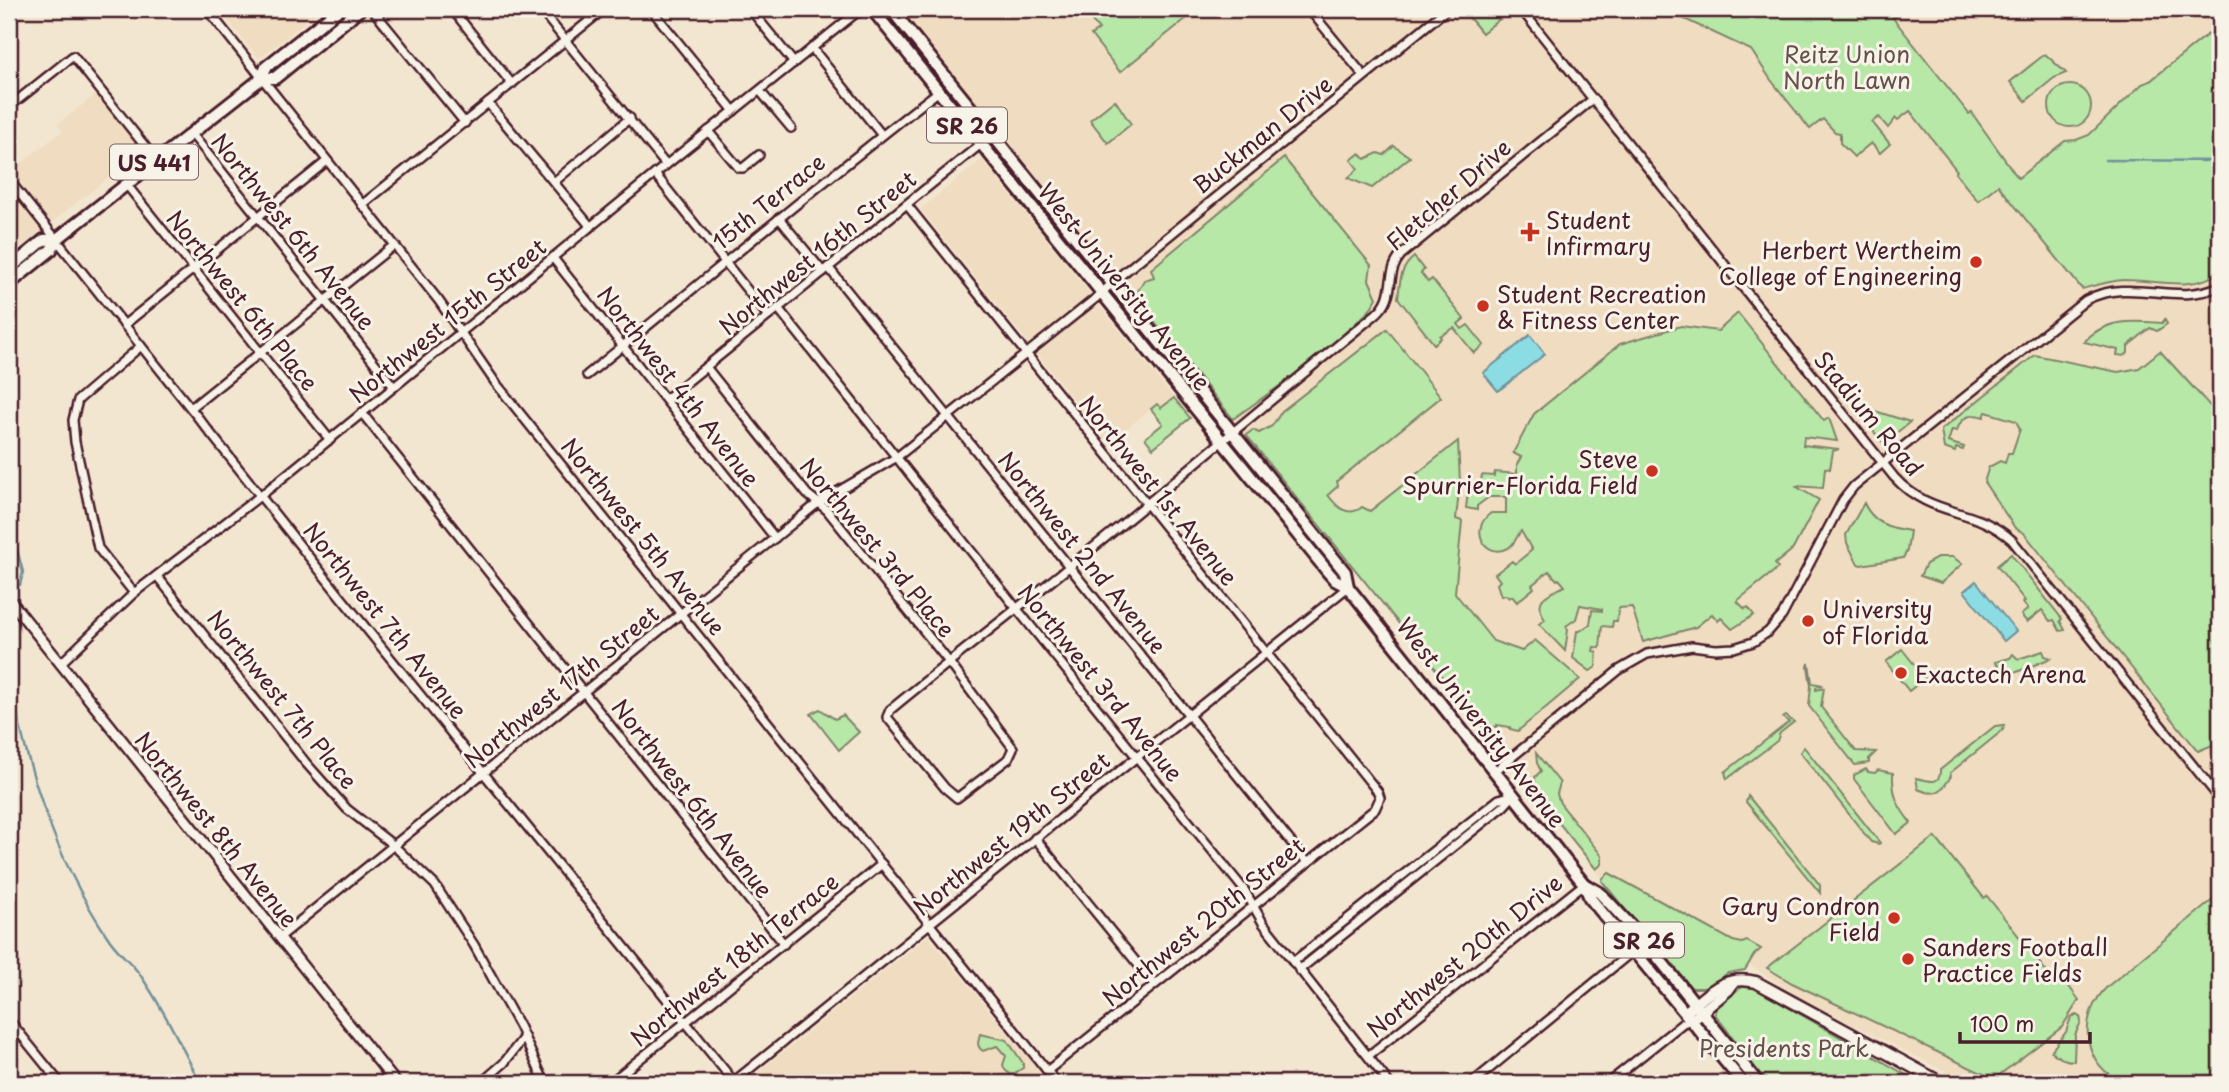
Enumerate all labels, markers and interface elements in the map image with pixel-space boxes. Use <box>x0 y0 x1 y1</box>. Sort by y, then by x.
park label: Reitz Union North Lawn <box>1783 36 1911 97</box>
street label: Buckman Drive <box>1185 67 1339 201</box>
road number: SR 26 <box>927 108 1007 142</box>
street label: Northwest 6th Avenue <box>204 125 384 337</box>
street label: Fletcher Drive <box>1378 130 1518 258</box>
road number: US 441 <box>110 144 198 180</box>
street label: 15th Terrace <box>704 144 832 258</box>
street label: Northwest 16th Street <box>711 161 923 343</box>
street label: West University Avenue <box>1030 175 1220 397</box>
street label: Northwest 6th Place <box>159 202 327 398</box>
place label: Student Infirmary <box>1546 202 1651 263</box>
marker: Student Infirmary <box>1520 222 1540 242</box>
street label: Northwest 15th Street <box>341 229 553 411</box>
place label: Herbert Wertheim College of Engineering <box>1719 232 1962 293</box>
marker: Herbert Wertheim College of Engineering <box>1968 254 1984 270</box>
place label: Student Recreation & Fitness Center <box>1497 276 1707 337</box>
street label: Northwest 4th Avenue <box>589 278 769 494</box>
marker: Student Recreation & Fitness Center <box>1475 298 1491 314</box>
street label: Stadium Road <box>1806 343 1932 483</box>
street label: Northwest 1st Avenue <box>1071 387 1247 593</box>
street label: Northwest 5th Avenue <box>553 430 735 642</box>
place label: Steve Spurrier-Florida Field <box>1402 441 1638 502</box>
street label: Northwest 2nd Avenue <box>990 443 1176 661</box>
street label: Northwest 3rd Place <box>792 449 964 645</box>
marker: Steve Spurrier-Florida Field <box>1644 463 1660 479</box>
street label: Northwest 7th Avenue <box>296 514 476 726</box>
street label: Northwest 3rd Avenue <box>1010 575 1192 789</box>
place label: University of Florida <box>1822 591 1932 652</box>
street label: Northwest 17th Street <box>456 596 666 776</box>
street label: Northwest 7th Place <box>199 602 367 796</box>
street label: West University Avenue <box>1389 609 1575 835</box>
marker: University of Florida <box>1800 613 1816 629</box>
place label: Exactech Arena <box>1915 656 2087 691</box>
marker: Exactech Arena <box>1893 665 1909 681</box>
street label: Northwest 6th Avenue <box>604 691 782 905</box>
street label: Northwest 8th Avenue <box>127 724 307 934</box>
street label: Northwest 19th Street <box>905 742 1117 924</box>
street label: Northwest 20th Street <box>1094 828 1312 1014</box>
street label: Northwest 18th Terrace <box>622 864 846 1054</box>
street label: Northwest 20th Drive <box>1358 865 1570 1045</box>
place label: Gary Condron Field <box>1722 888 1880 949</box>
marker: Gary Condron Field <box>1886 910 1902 926</box>
road number: SR 26 <box>1604 922 1684 958</box>
place label: Sanders Football Practice Fields <box>1922 929 2108 990</box>
marker: Sanders Football Practice Fields <box>1900 951 1916 967</box>
scale bar <box>1960 1001 2089 1045</box>
text: 100 m <box>1970 1007 2034 1039</box>
park label: Presidents Park <box>1699 1030 1869 1065</box>

